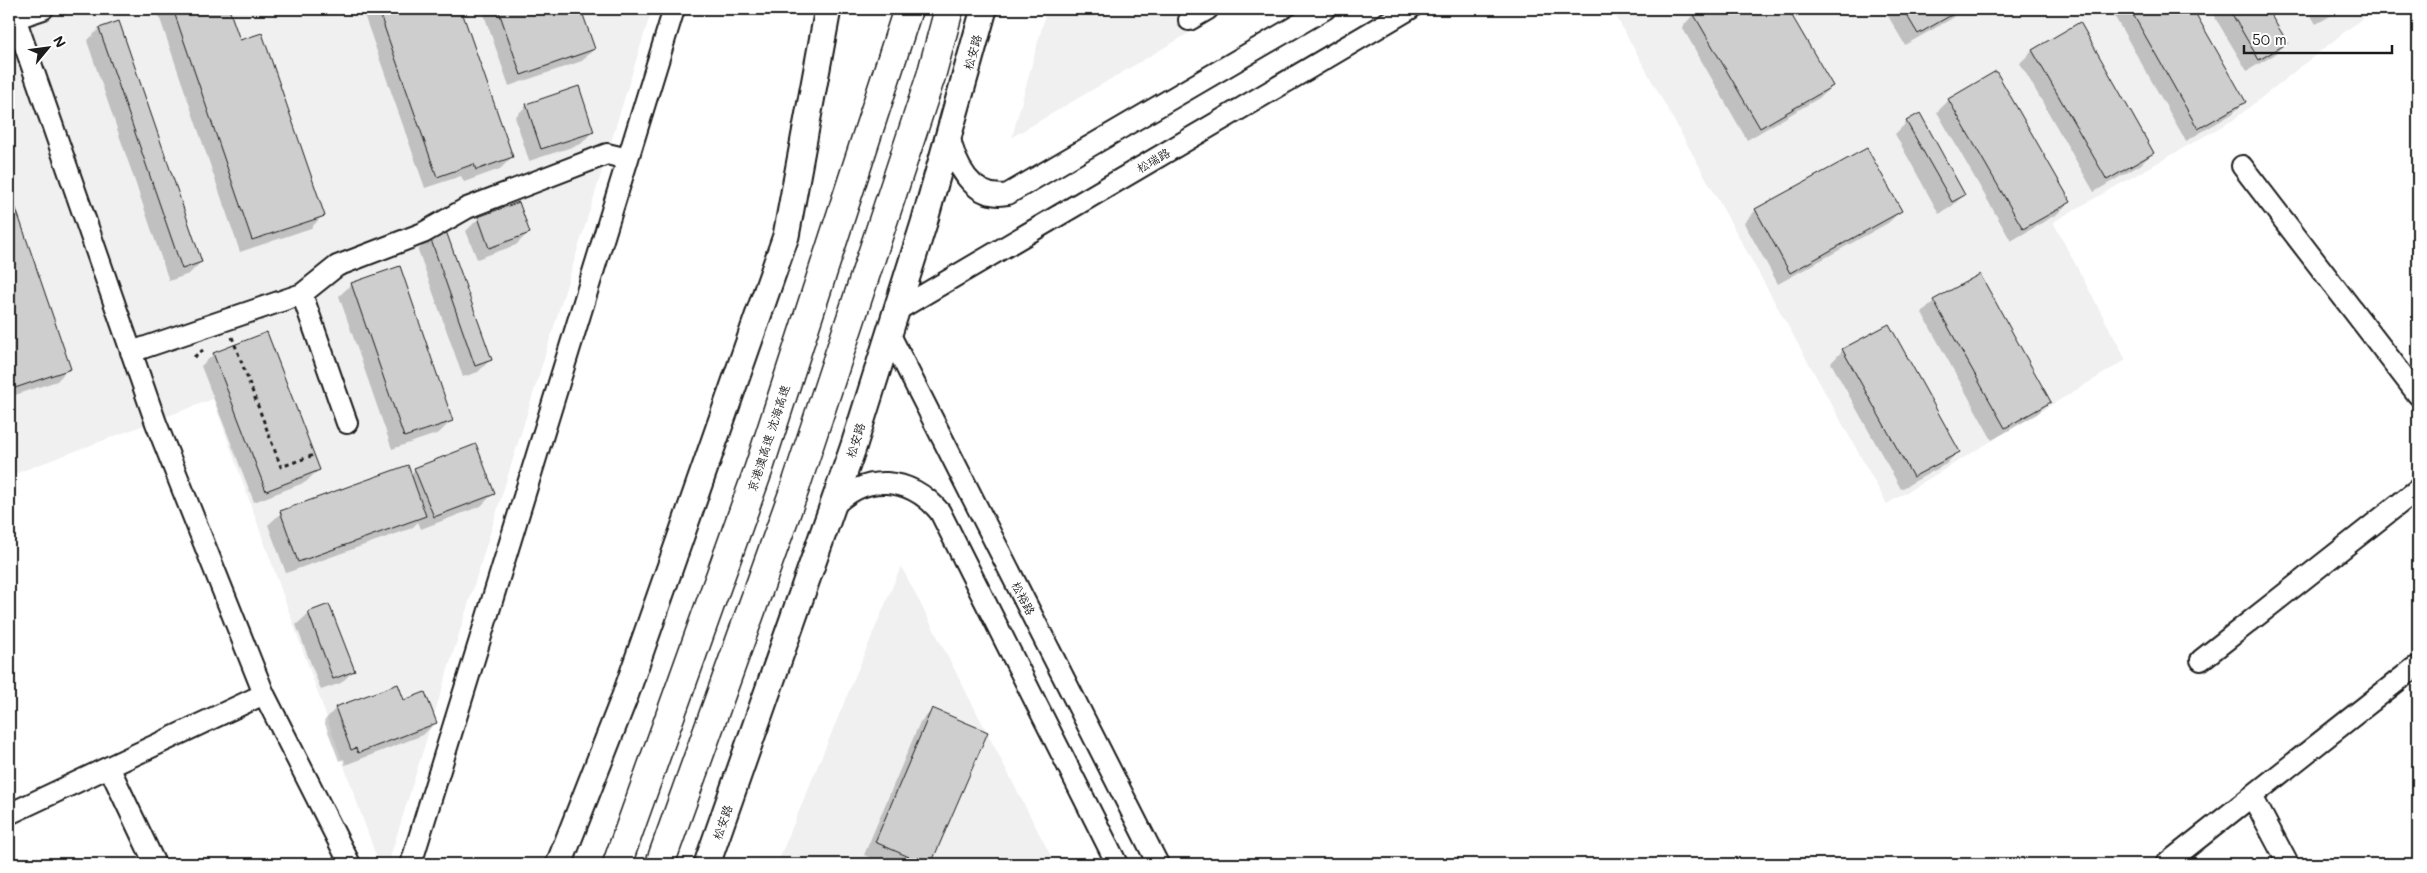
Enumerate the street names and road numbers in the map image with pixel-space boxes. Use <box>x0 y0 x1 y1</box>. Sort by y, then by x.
street label: 松安路 <box>959 32 985 72</box>
street label: 松瑞路 <box>1133 144 1173 176</box>
street label: 京港澳高速 沈海高速 <box>743 382 793 494</box>
street label: 松安路 <box>842 420 868 460</box>
street label: 松裕路 <box>1009 578 1039 618</box>
street label: 松安路 <box>709 802 735 842</box>

